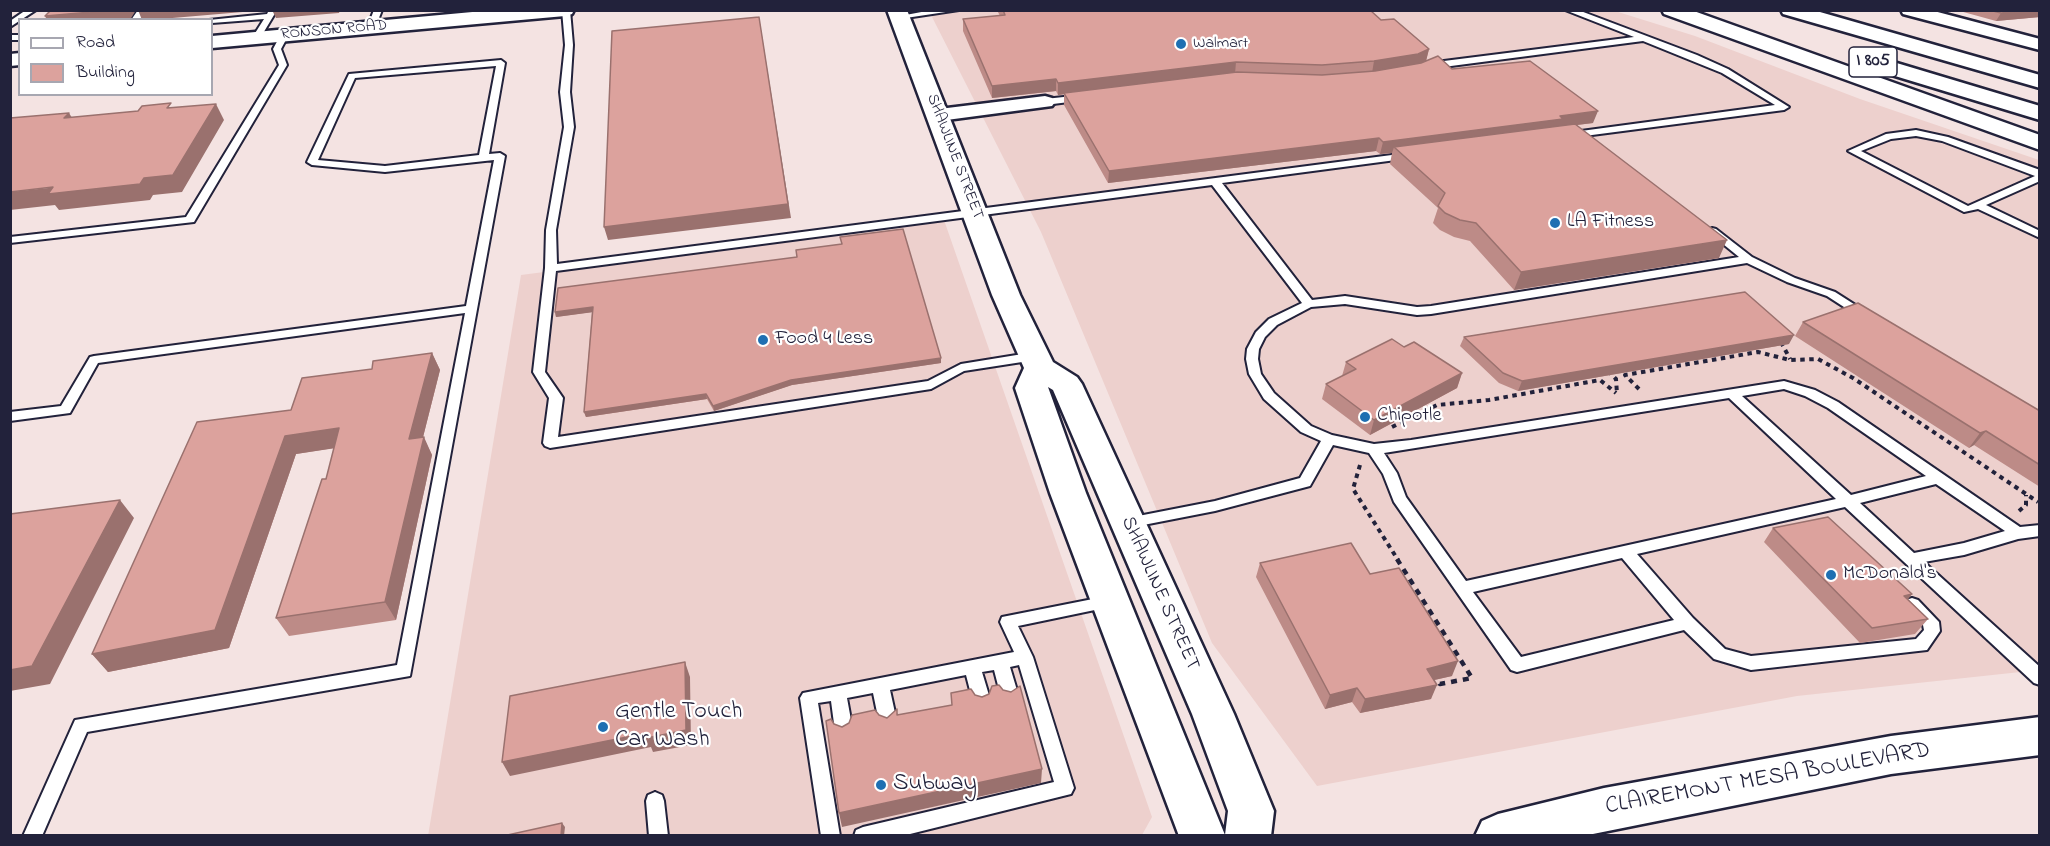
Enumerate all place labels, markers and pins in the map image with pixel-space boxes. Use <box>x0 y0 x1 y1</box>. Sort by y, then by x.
place label: Walmart <box>1193 34 1248 54</box>
marker: Walmart <box>1174 37 1188 51</box>
place label: LA Fitness <box>1567 211 1654 235</box>
marker: LA Fitness <box>1548 216 1562 230</box>
place label: Food 4 Less <box>775 328 873 352</box>
marker: Food 4 Less <box>756 333 770 347</box>
place label: Chipotle <box>1377 405 1441 429</box>
marker: Chipotle <box>1358 410 1372 424</box>
place label: McDonald's <box>1843 563 1937 587</box>
marker: McDonald's <box>1824 568 1838 582</box>
place label: Gentle Touch Car Wash <box>615 699 742 755</box>
marker: Gentle Touch Car Wash <box>596 720 610 734</box>
place label: Subway <box>893 771 977 799</box>
marker: Subway <box>874 778 888 792</box>

